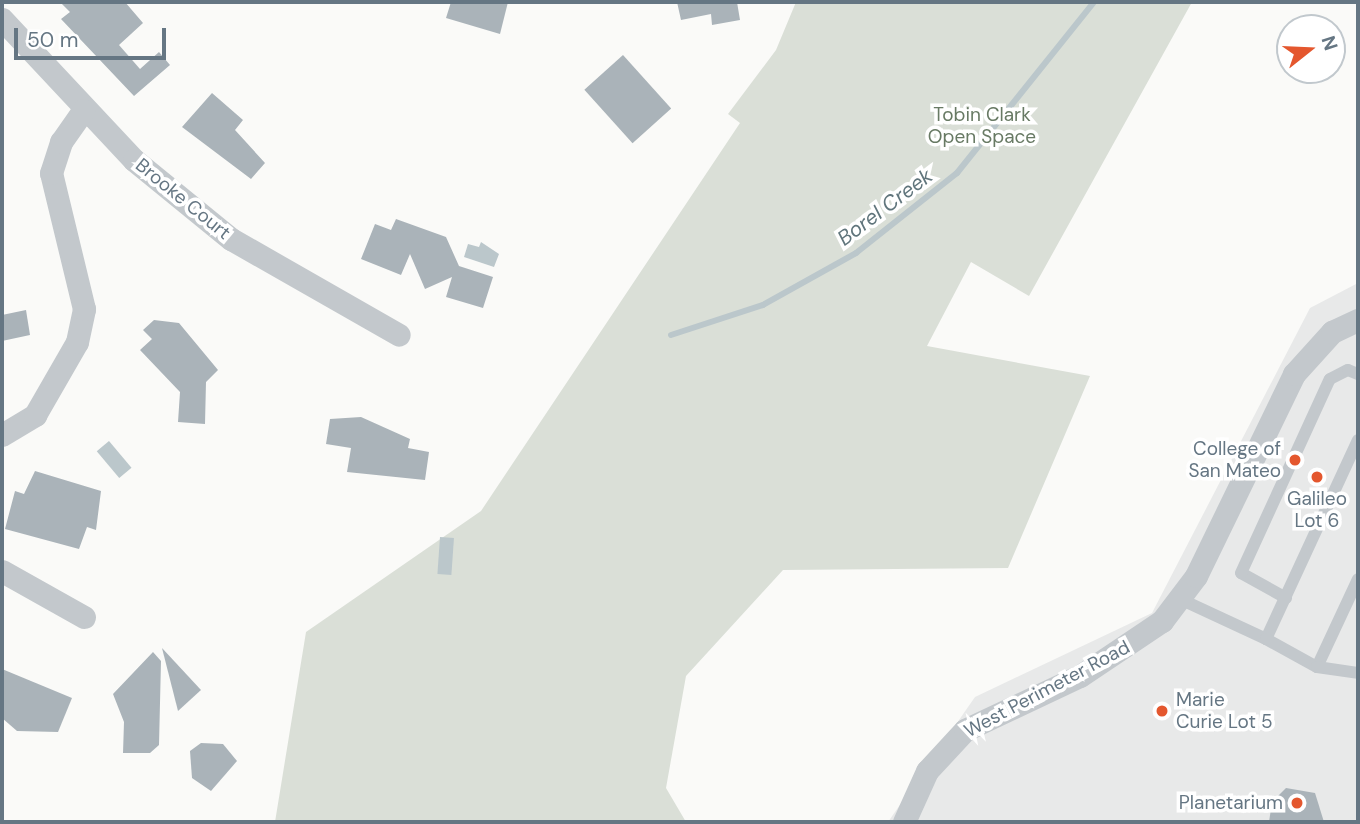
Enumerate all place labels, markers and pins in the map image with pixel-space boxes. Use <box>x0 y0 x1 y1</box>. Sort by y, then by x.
place label: College of San Mateo <box>1188 438 1281 482</box>
marker: College of San Mateo <box>1287 452 1303 468</box>
marker: Galileo Lot 6 <box>1309 469 1325 485</box>
place label: Galileo Lot 6 <box>1287 488 1347 532</box>
place label: Marie Curie Lot 5 <box>1176 689 1273 733</box>
marker: Marie Curie Lot 5 <box>1154 703 1170 719</box>
place label: Planetarium <box>1179 792 1283 814</box>
marker: Planetarium <box>1289 795 1305 811</box>

